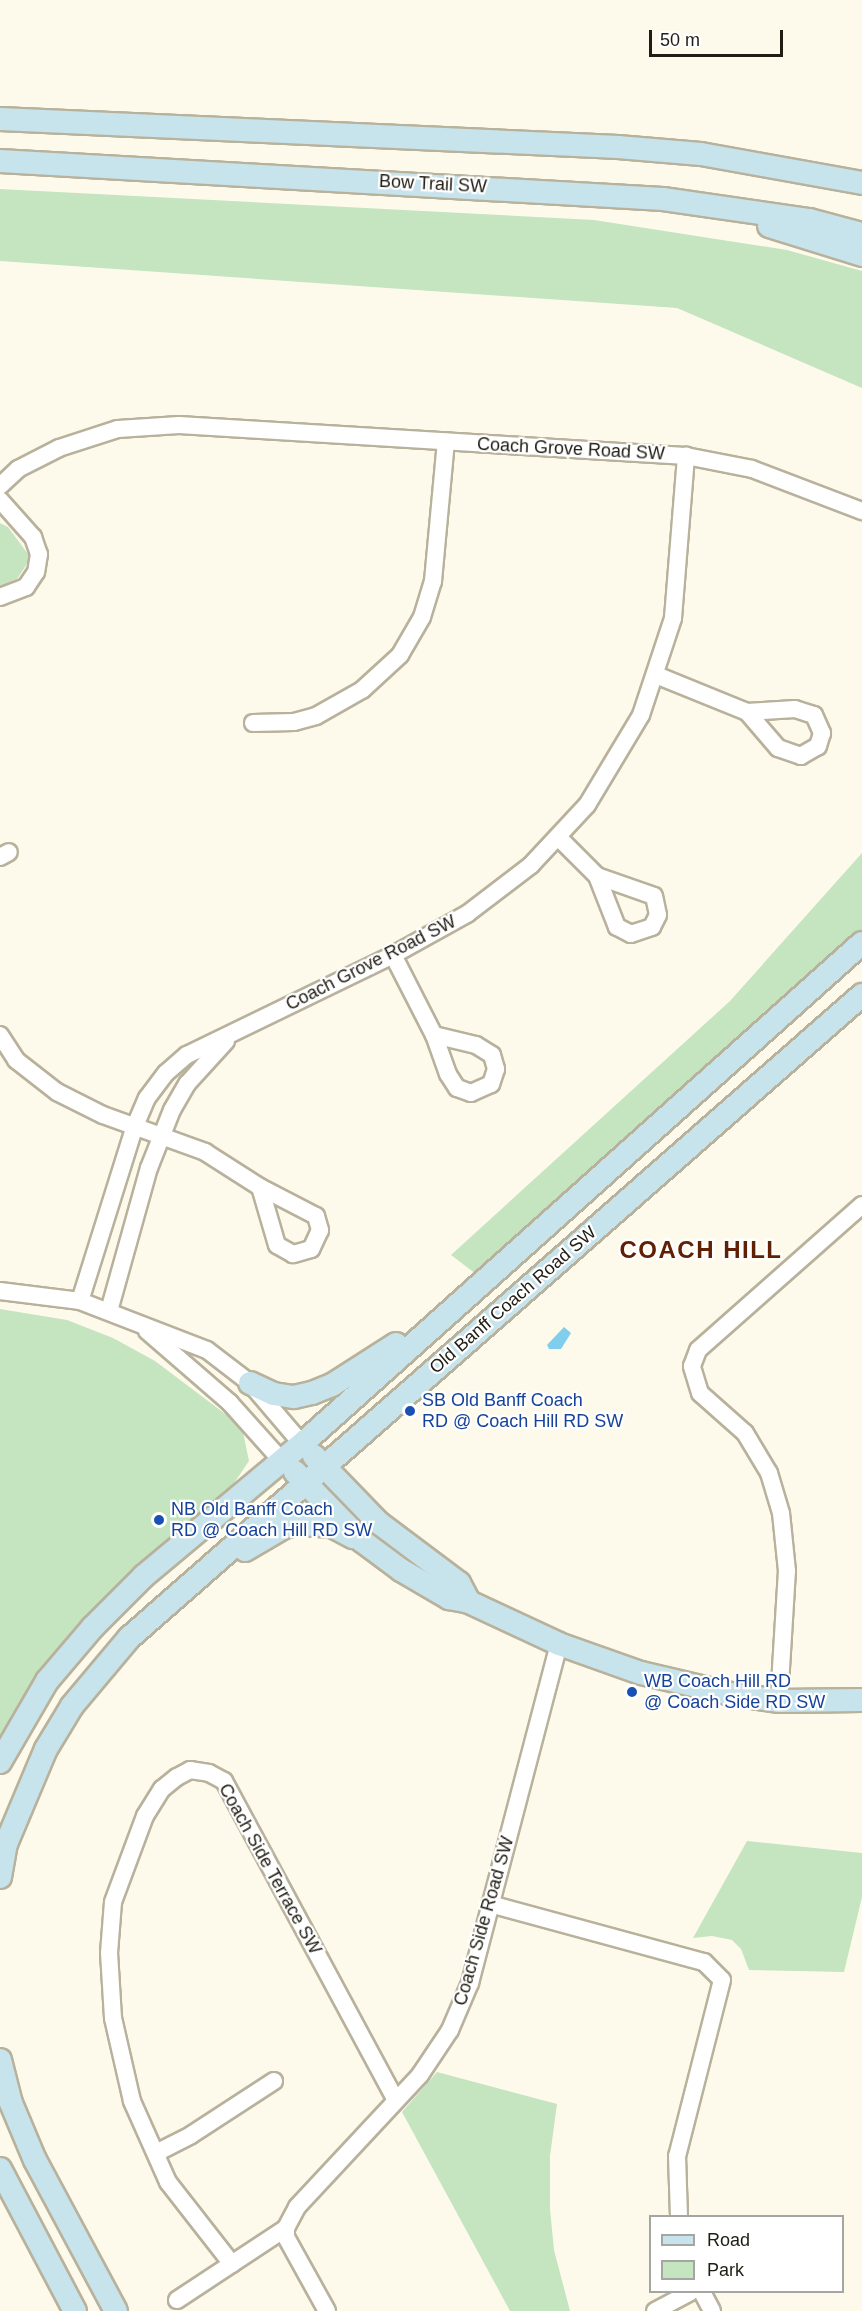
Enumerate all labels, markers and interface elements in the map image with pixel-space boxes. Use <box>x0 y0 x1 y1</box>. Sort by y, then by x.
scale bar <box>652 18 786 56</box>
text: 50 m <box>660 30 700 50</box>
street label: Bow Trail SW <box>378 170 488 198</box>
street label: Coach Grove Road SW <box>477 433 665 465</box>
street label: Coach Grove Road SW <box>282 911 460 1015</box>
street label: Old Banff Coach Road SW <box>425 1222 601 1378</box>
district label: COACH HILL <box>620 1236 782 1264</box>
place label: SB Old Banff Coach RD @ Coach Hill RD SW <box>422 1390 623 1432</box>
marker: SB Old Banff Coach RD @ Coach Hill RD SW <box>403 1404 417 1418</box>
place label: NB Old Banff Coach RD @ Coach Hill RD SW <box>171 1499 372 1541</box>
marker: NB Old Banff Coach RD @ Coach Hill RD SW <box>152 1513 166 1527</box>
place label: WB Coach Hill RD @ Coach Side RD SW <box>644 1671 825 1714</box>
marker: WB Coach Hill RD @ Coach Side RD SW <box>625 1685 639 1699</box>
street label: Coach Side Terrace SW <box>214 1780 326 1958</box>
street label: Coach Side Road SW <box>449 1834 519 2008</box>
legend <box>649 2215 844 2293</box>
text: Road <box>707 2230 750 2250</box>
text: Park <box>707 2260 744 2280</box>

